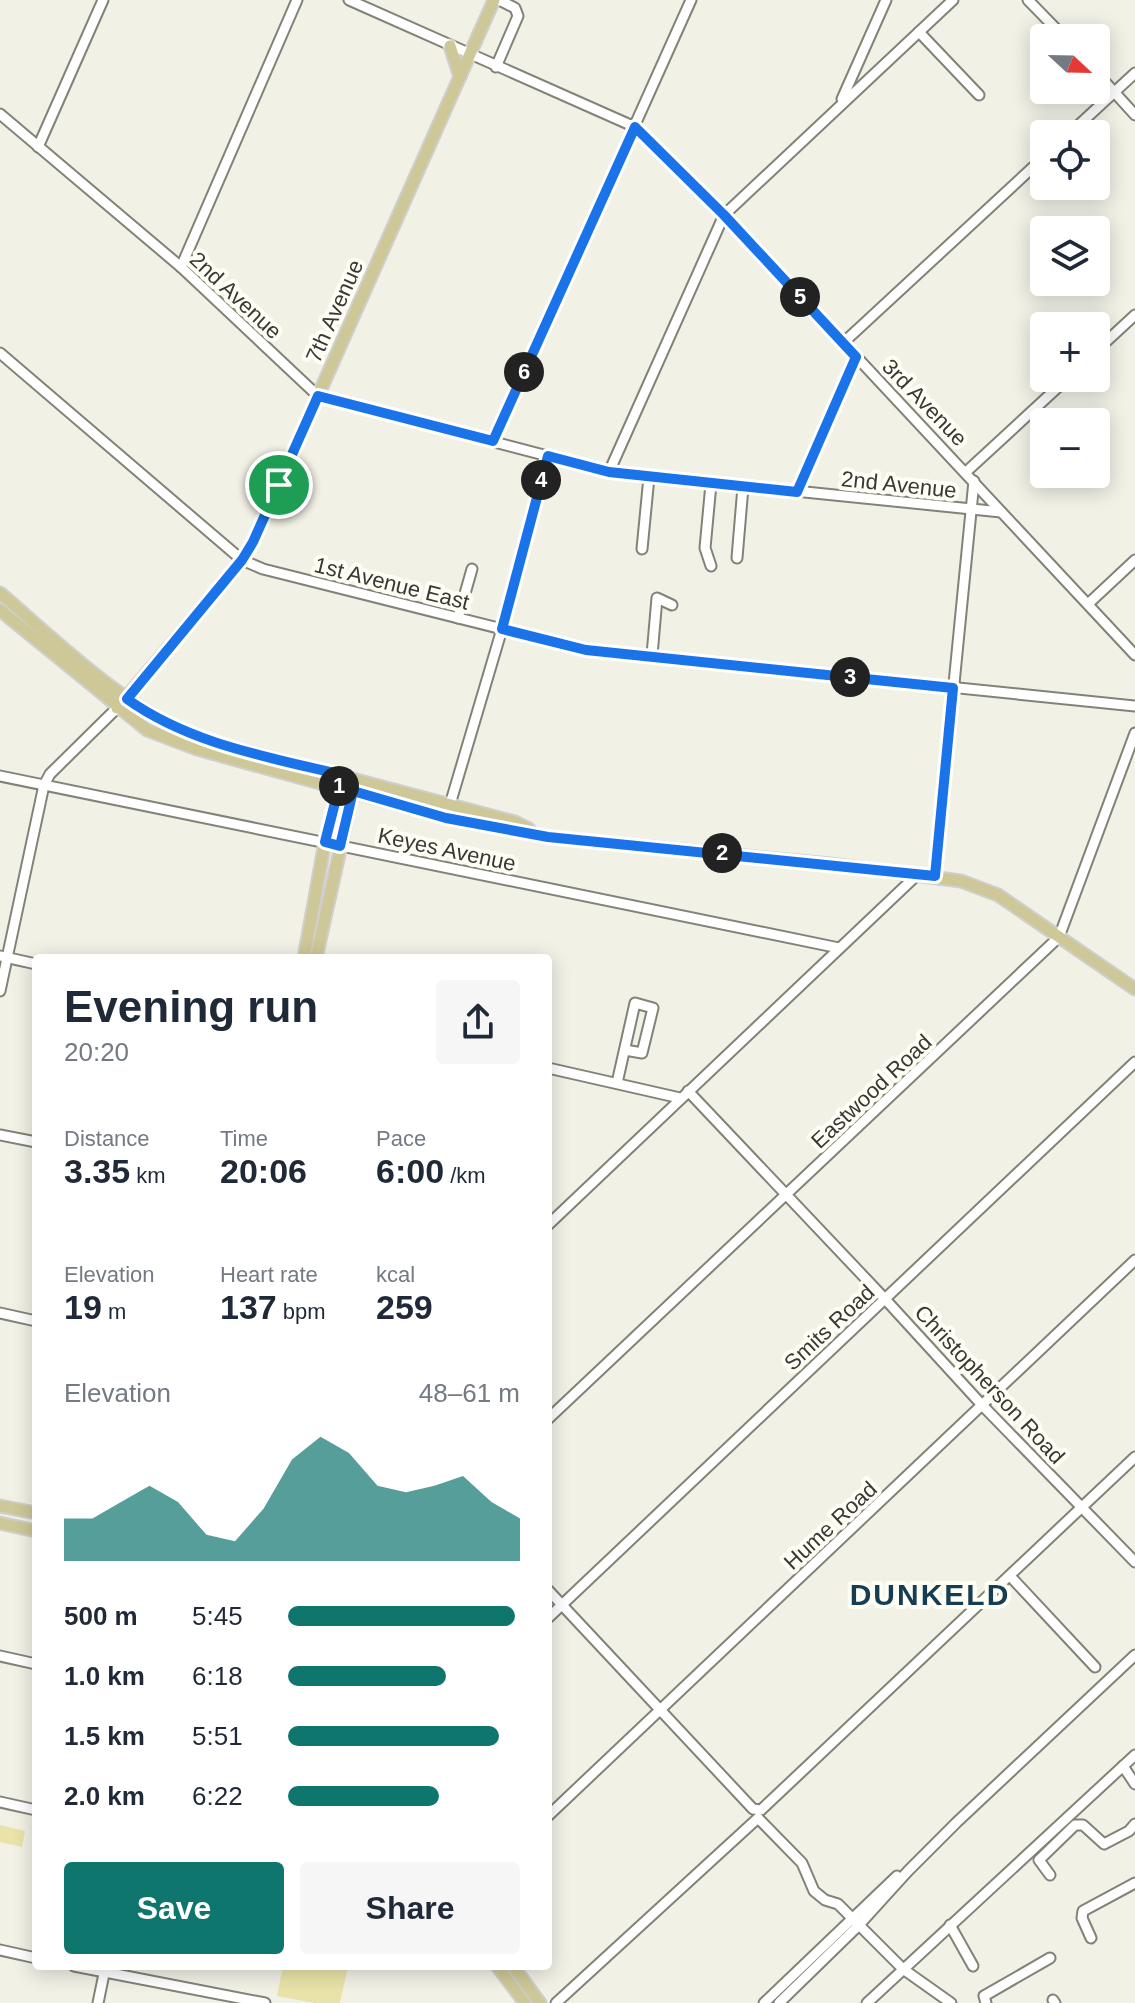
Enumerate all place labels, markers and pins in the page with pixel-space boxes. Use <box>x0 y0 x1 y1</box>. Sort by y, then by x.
pin: 5 <box>780 277 820 317</box>
pin: 6 <box>504 352 544 392</box>
pin <box>245 451 313 519</box>
pin: 4 <box>521 460 561 500</box>
pin: 3 <box>830 657 870 697</box>
pin: 1 <box>319 766 359 806</box>
pin: 2 <box>702 833 742 873</box>

